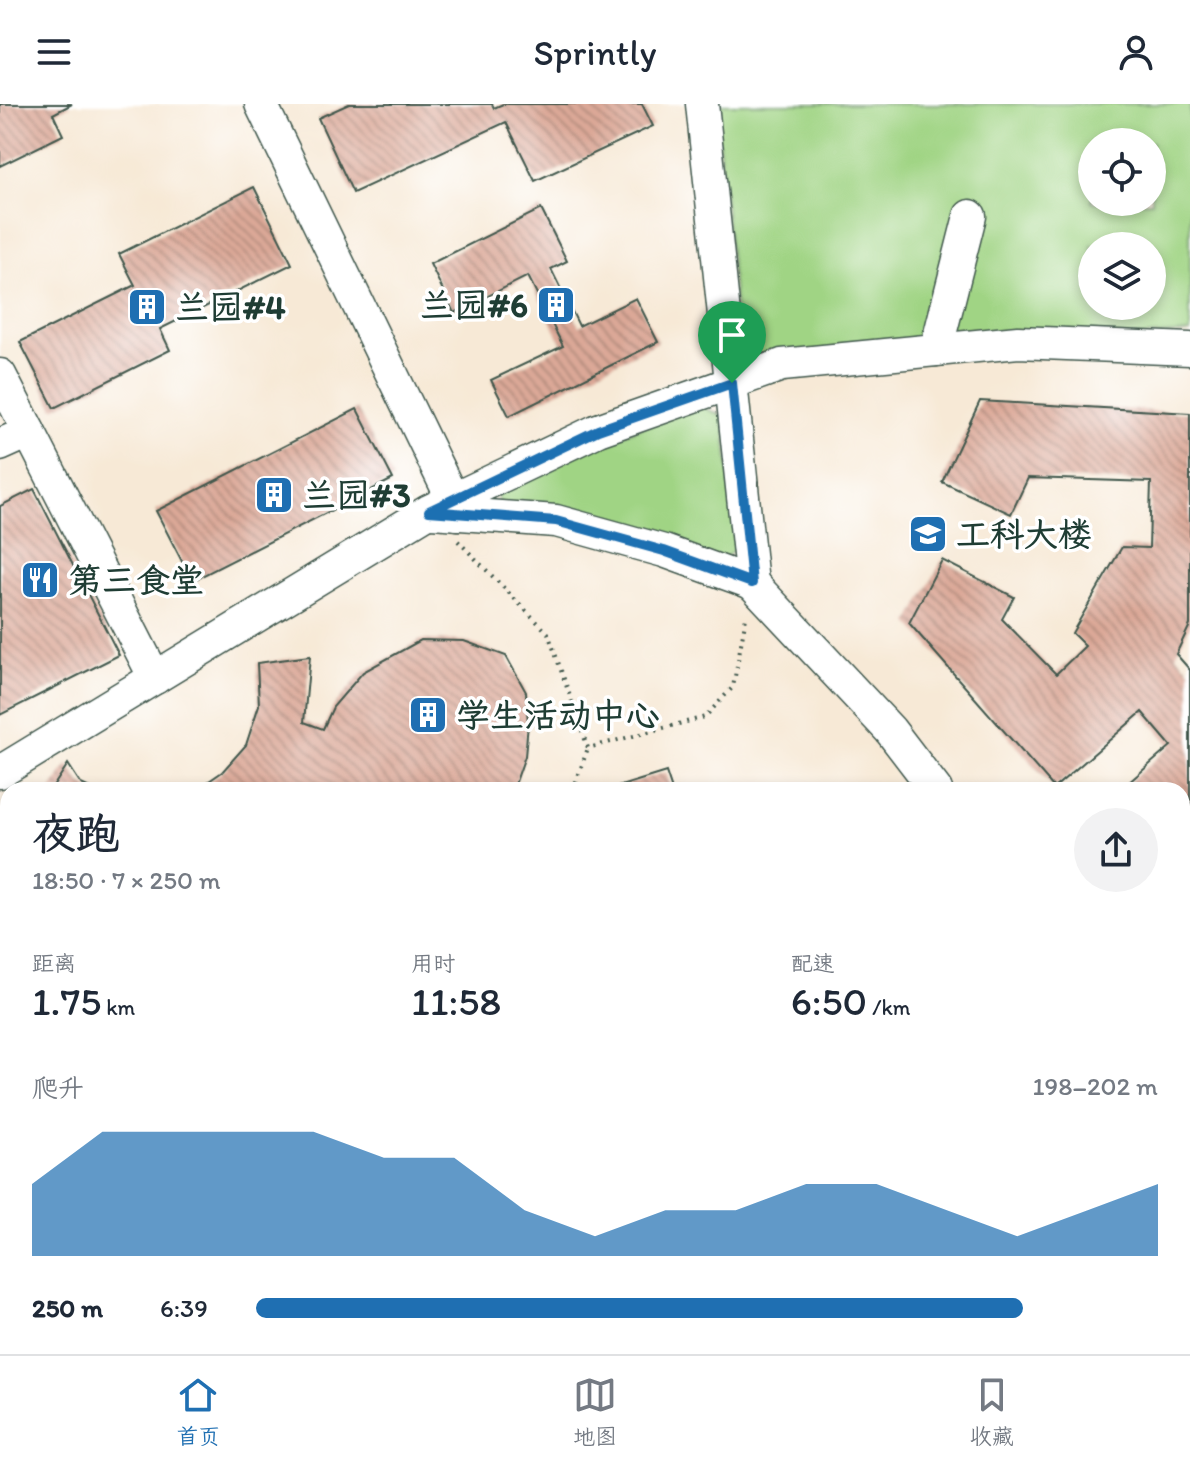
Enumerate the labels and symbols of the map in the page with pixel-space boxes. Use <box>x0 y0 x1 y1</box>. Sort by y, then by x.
building icon: 兰园#6 <box>535 284 577 326</box>
place label: 兰园#6 <box>420 285 528 326</box>
building icon: 兰园#4 <box>126 286 168 328</box>
place label: 兰园#4 <box>175 287 286 328</box>
pin <box>698 301 766 383</box>
building icon: 兰园#3 <box>253 474 295 516</box>
place label: 兰园#3 <box>302 475 411 516</box>
school or university icon: 工科大楼 <box>907 513 949 555</box>
place label: 工科大楼 <box>956 514 1092 555</box>
restaurant icon: 第三食堂 <box>19 559 61 601</box>
place label: 第三食堂 <box>68 560 204 601</box>
building icon: 学生活动中心 <box>407 694 449 736</box>
place label: 学生活动中心 <box>456 695 660 736</box>

